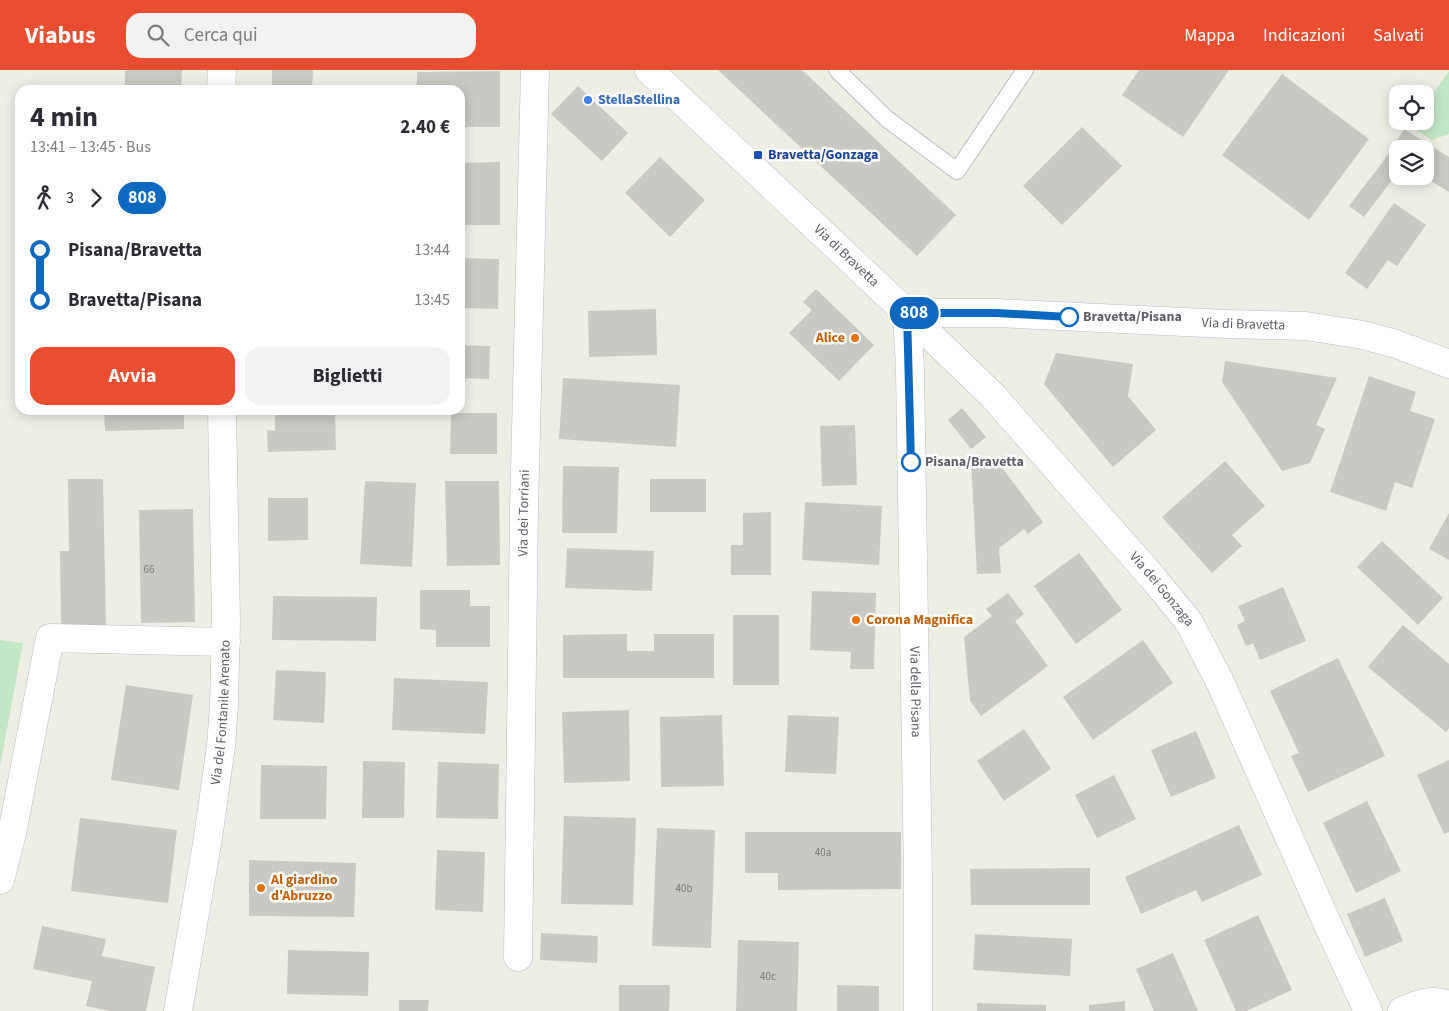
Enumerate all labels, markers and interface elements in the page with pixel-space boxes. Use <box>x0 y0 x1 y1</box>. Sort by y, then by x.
search box <box>126 13 476 58</box>
text: Viabus <box>25 18 96 53</box>
icon: search <box>144 21 172 49</box>
text: Cerca qui <box>184 22 258 49</box>
text: Mappa <box>1184 23 1235 48</box>
text: Indicazioni <box>1263 23 1345 48</box>
text: Salvati <box>1373 23 1424 48</box>
map controls <box>1389 85 1434 185</box>
button: locate <box>1389 85 1434 130</box>
place label: StellaStellina <box>598 90 680 110</box>
marker: StellaStellina <box>582 94 594 106</box>
text: 4 min <box>30 97 98 137</box>
text: 2.40 € <box>400 114 450 141</box>
text: 13:41 – 13:45 · Bus <box>30 136 151 158</box>
button: layers <box>1389 140 1434 185</box>
place label: Bravetta/Gonzaga <box>768 145 878 165</box>
marker: Bravetta/Gonzaga <box>752 149 764 161</box>
icon: walk <box>30 184 58 212</box>
icon: forward <box>82 184 110 212</box>
text: 808 <box>128 185 156 210</box>
text: 3 <box>66 187 74 209</box>
street label: Via di Bravetta <box>809 220 884 292</box>
text: Pisana/Bravetta <box>68 237 202 264</box>
text: 13:44 <box>414 239 450 261</box>
text: Bravetta/Pisana <box>68 287 202 314</box>
text: 13:45 <box>414 289 450 311</box>
line badge: 808 <box>885 297 943 329</box>
text: 808 <box>900 300 928 325</box>
marker: Bravetta/Pisana <box>1059 307 1079 327</box>
place label: Bravetta/Pisana <box>1083 307 1182 327</box>
street label: Via di Bravetta <box>1201 313 1285 335</box>
place label: Alice <box>815 328 845 348</box>
marker: Alice <box>849 332 861 344</box>
button: Avvia <box>30 347 235 405</box>
button: Biglietti <box>245 347 450 405</box>
marker: Pisana/Bravetta <box>901 452 921 472</box>
place label: Pisana/Bravetta <box>925 452 1024 472</box>
street label: Via dei Torriani <box>513 469 535 557</box>
street label: Via dei Gonzaga <box>1124 547 1199 631</box>
house number: 66 <box>144 562 155 577</box>
place label: Corona Magnifica <box>866 610 973 630</box>
marker: Corona Magnifica <box>850 614 862 626</box>
street label: Via del Fontanile Arenato <box>206 640 236 786</box>
street label: Via della Pisana <box>904 646 926 738</box>
house number: 40a <box>815 845 831 860</box>
place label: Al giardino d'Abruzzo <box>270 870 338 906</box>
house number: 40b <box>675 881 693 896</box>
marker: Al giardino d'Abruzzo <box>255 882 267 894</box>
house number: 40c <box>760 969 776 984</box>

